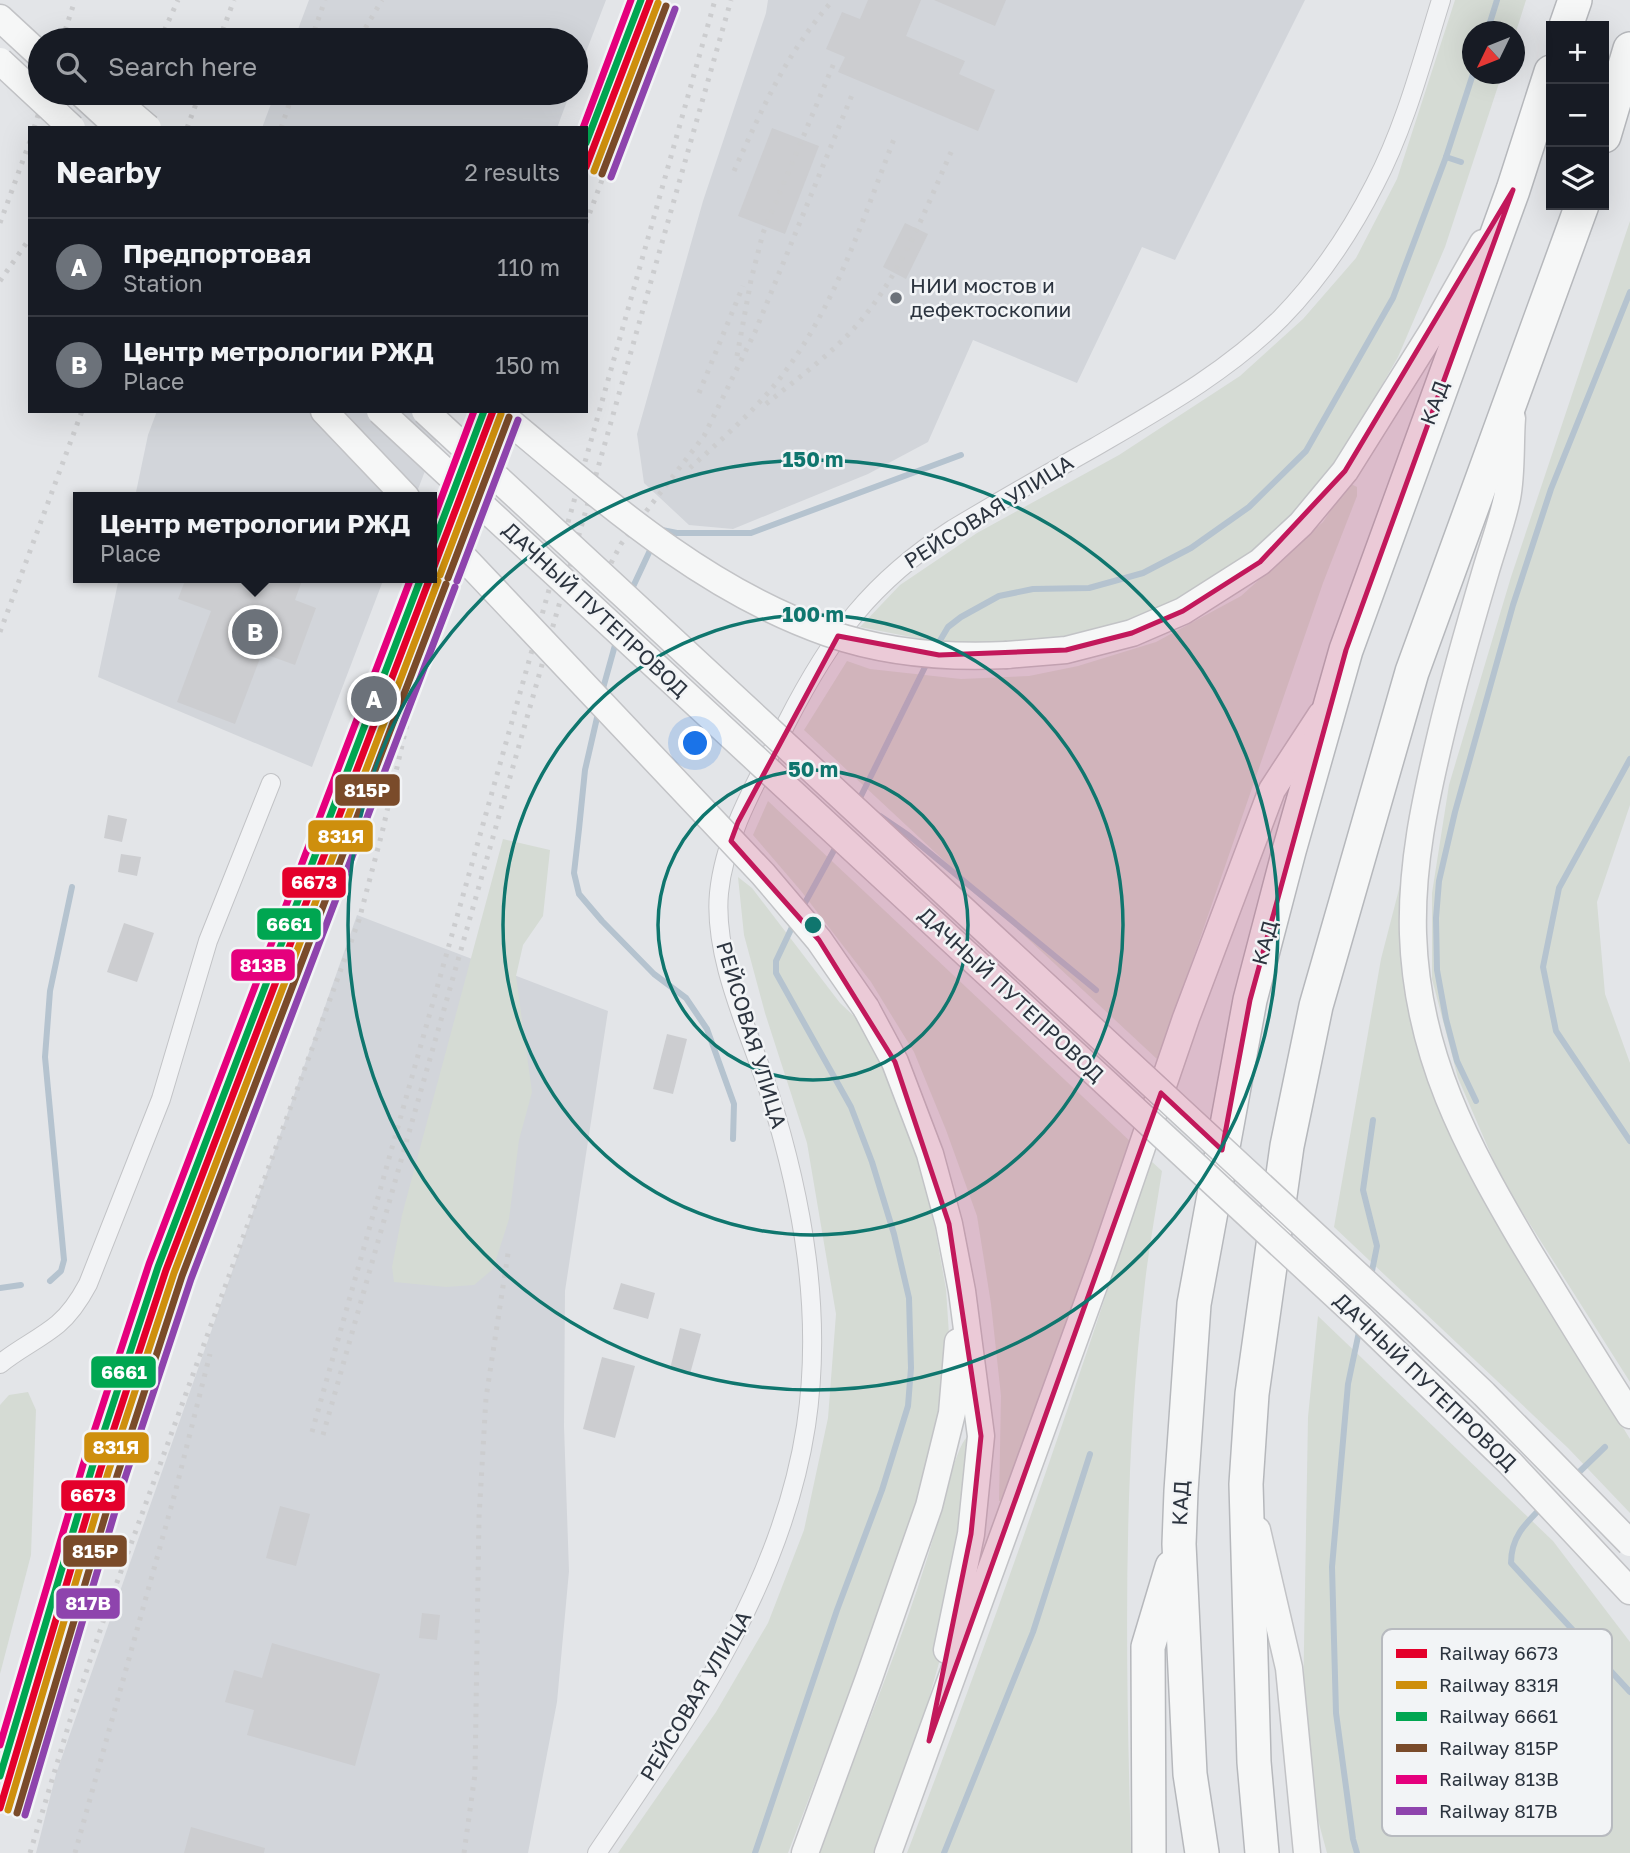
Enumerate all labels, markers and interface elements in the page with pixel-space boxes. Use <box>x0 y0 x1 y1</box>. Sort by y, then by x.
north arrow <box>1462 21 1525 84</box>
map controls <box>1546 21 1609 210</box>
button: + <box>1546 21 1609 84</box>
search box <box>28 28 588 105</box>
icon: search <box>52 48 90 86</box>
text: Search here <box>108 51 257 82</box>
button: − <box>1546 84 1609 147</box>
button: layers <box>1546 147 1609 210</box>
text: Nearby <box>56 154 161 190</box>
text: 2 results <box>464 158 560 186</box>
text: Предпортовая <box>123 238 311 269</box>
text: A <box>71 253 87 281</box>
text: 110 m <box>497 253 560 281</box>
text: Station <box>123 269 203 297</box>
place label: НИИ мостов и дефектоскопии <box>910 272 1071 322</box>
marker: НИИ мостов и дефектоскопии <box>888 290 904 306</box>
text: Центр метрологии РЖД <box>123 336 434 367</box>
text: B <box>71 351 87 379</box>
text: 150 m <box>495 351 560 379</box>
text: Place <box>123 367 184 395</box>
street label: КАД <box>1414 377 1454 428</box>
text: 150 m <box>783 446 843 472</box>
street label: РЕЙСОВАЯ УЛИЦА <box>899 449 1078 574</box>
popup <box>73 492 437 583</box>
text: Центр метрологии РЖД <box>100 508 410 539</box>
street label: ДАЧНЫЙ ПУТЕПРОВОД <box>498 517 694 702</box>
text: Place <box>100 539 161 567</box>
text: 100 m <box>782 601 844 627</box>
pin: B <box>232 606 278 658</box>
pin: A <box>351 673 397 725</box>
your location <box>678 726 712 760</box>
text: 50 m <box>788 756 838 782</box>
line badge: 815Р <box>334 773 401 807</box>
text: 815Р <box>344 778 390 801</box>
line badge: 831Я <box>307 819 374 853</box>
text: 831Я <box>318 824 364 847</box>
line badge: 6673 <box>281 866 347 899</box>
text: 6673 <box>291 870 337 893</box>
street label: ДАЧНЫЙ ПУТЕПРОВОД <box>914 902 1110 1087</box>
line badge: 6661 <box>256 907 322 941</box>
text: 6661 <box>266 912 312 935</box>
centre of rings <box>801 913 825 937</box>
street label: КАД <box>1246 918 1282 968</box>
street label: РЕЙСОВАЯ УЛИЦА <box>711 938 793 1131</box>
line badge: 813В <box>230 948 296 982</box>
text: 813В <box>240 953 286 976</box>
street label: ДАЧНЫЙ ПУТЕПРОВОД <box>1329 1287 1523 1475</box>
line badge: 6661 <box>90 1355 157 1389</box>
text: 6661 <box>101 1360 147 1383</box>
line badge: 831Я <box>83 1431 150 1464</box>
text: 831Я <box>93 1435 139 1458</box>
line badge: 6673 <box>60 1479 126 1512</box>
street label: КАД <box>1166 1480 1194 1526</box>
text: 6673 <box>70 1483 116 1506</box>
line badge: 815Р <box>62 1534 128 1568</box>
text: 815Р <box>72 1539 118 1562</box>
line badge: 817В <box>55 1587 121 1620</box>
text: 817В <box>65 1591 111 1614</box>
street label: РЕЙСОВАЯ УЛИЦА <box>634 1606 756 1785</box>
legend <box>1382 1629 1612 1836</box>
text: Railway 6673 <box>1439 1641 1558 1664</box>
text: Railway 831Я <box>1439 1673 1559 1696</box>
text: Railway 6661 <box>1439 1704 1558 1727</box>
text: Railway 815Р <box>1439 1736 1558 1759</box>
text: Railway 813В <box>1439 1767 1559 1790</box>
text: Railway 817В <box>1439 1799 1558 1822</box>

